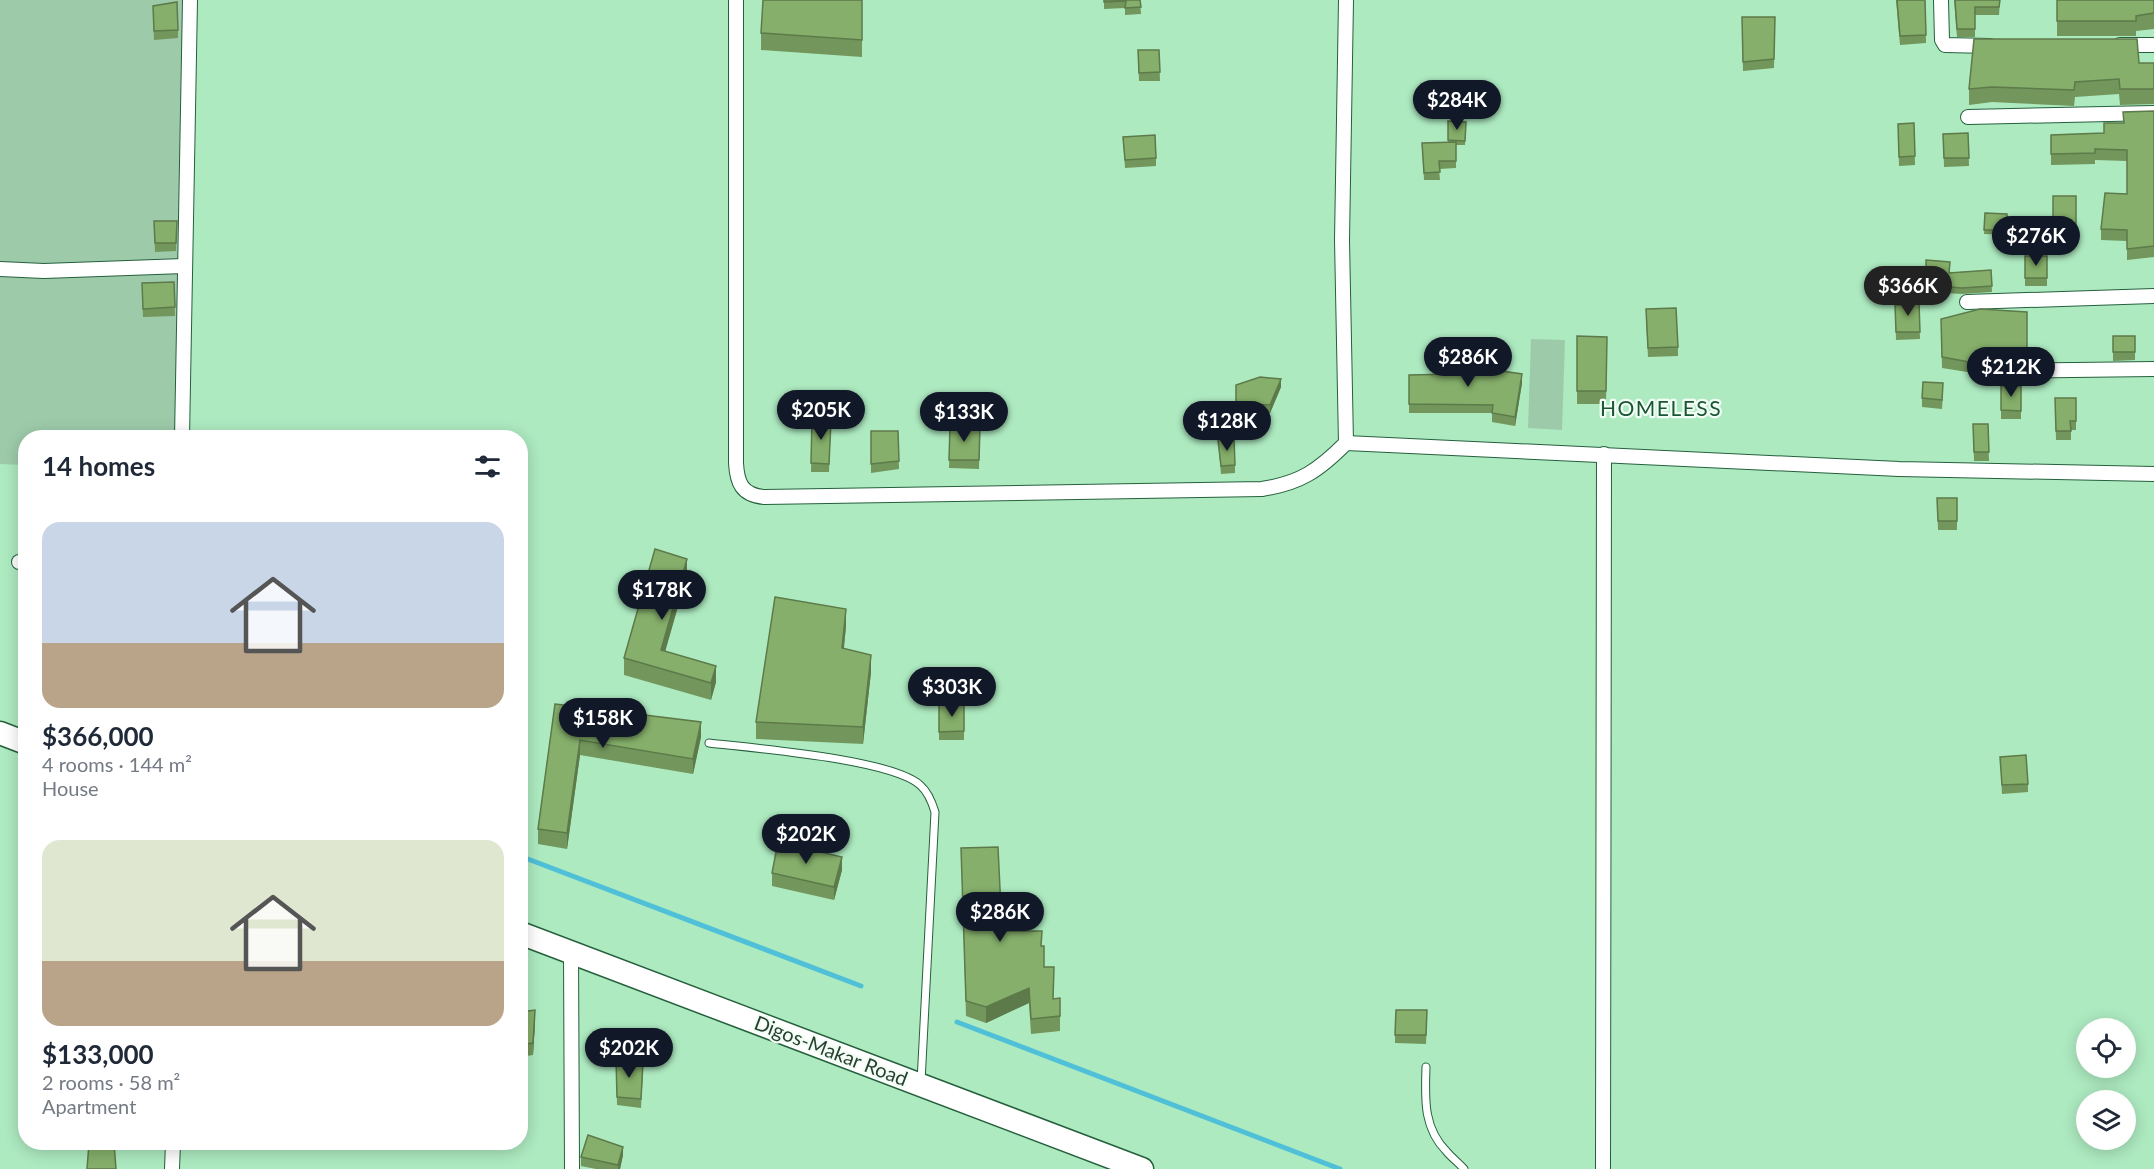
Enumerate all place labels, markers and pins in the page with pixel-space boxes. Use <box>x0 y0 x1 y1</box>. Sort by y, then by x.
pin: $284K <box>1415 80 1499 131</box>
pin: $276K <box>1994 216 2078 267</box>
pin: $366K <box>1866 266 1950 317</box>
pin: $286K <box>1426 337 1510 388</box>
pin: $212K <box>1969 347 2053 398</box>
pin: $205K <box>779 390 863 441</box>
pin: $133K <box>922 392 1006 443</box>
pin: $128K <box>1185 401 1269 452</box>
pin: $178K <box>620 570 704 621</box>
pin: $303K <box>910 667 994 718</box>
pin: $158K <box>561 698 645 749</box>
pin: $202K <box>764 814 848 865</box>
pin: $286K <box>958 892 1042 943</box>
pin: $202K <box>587 1028 671 1079</box>

